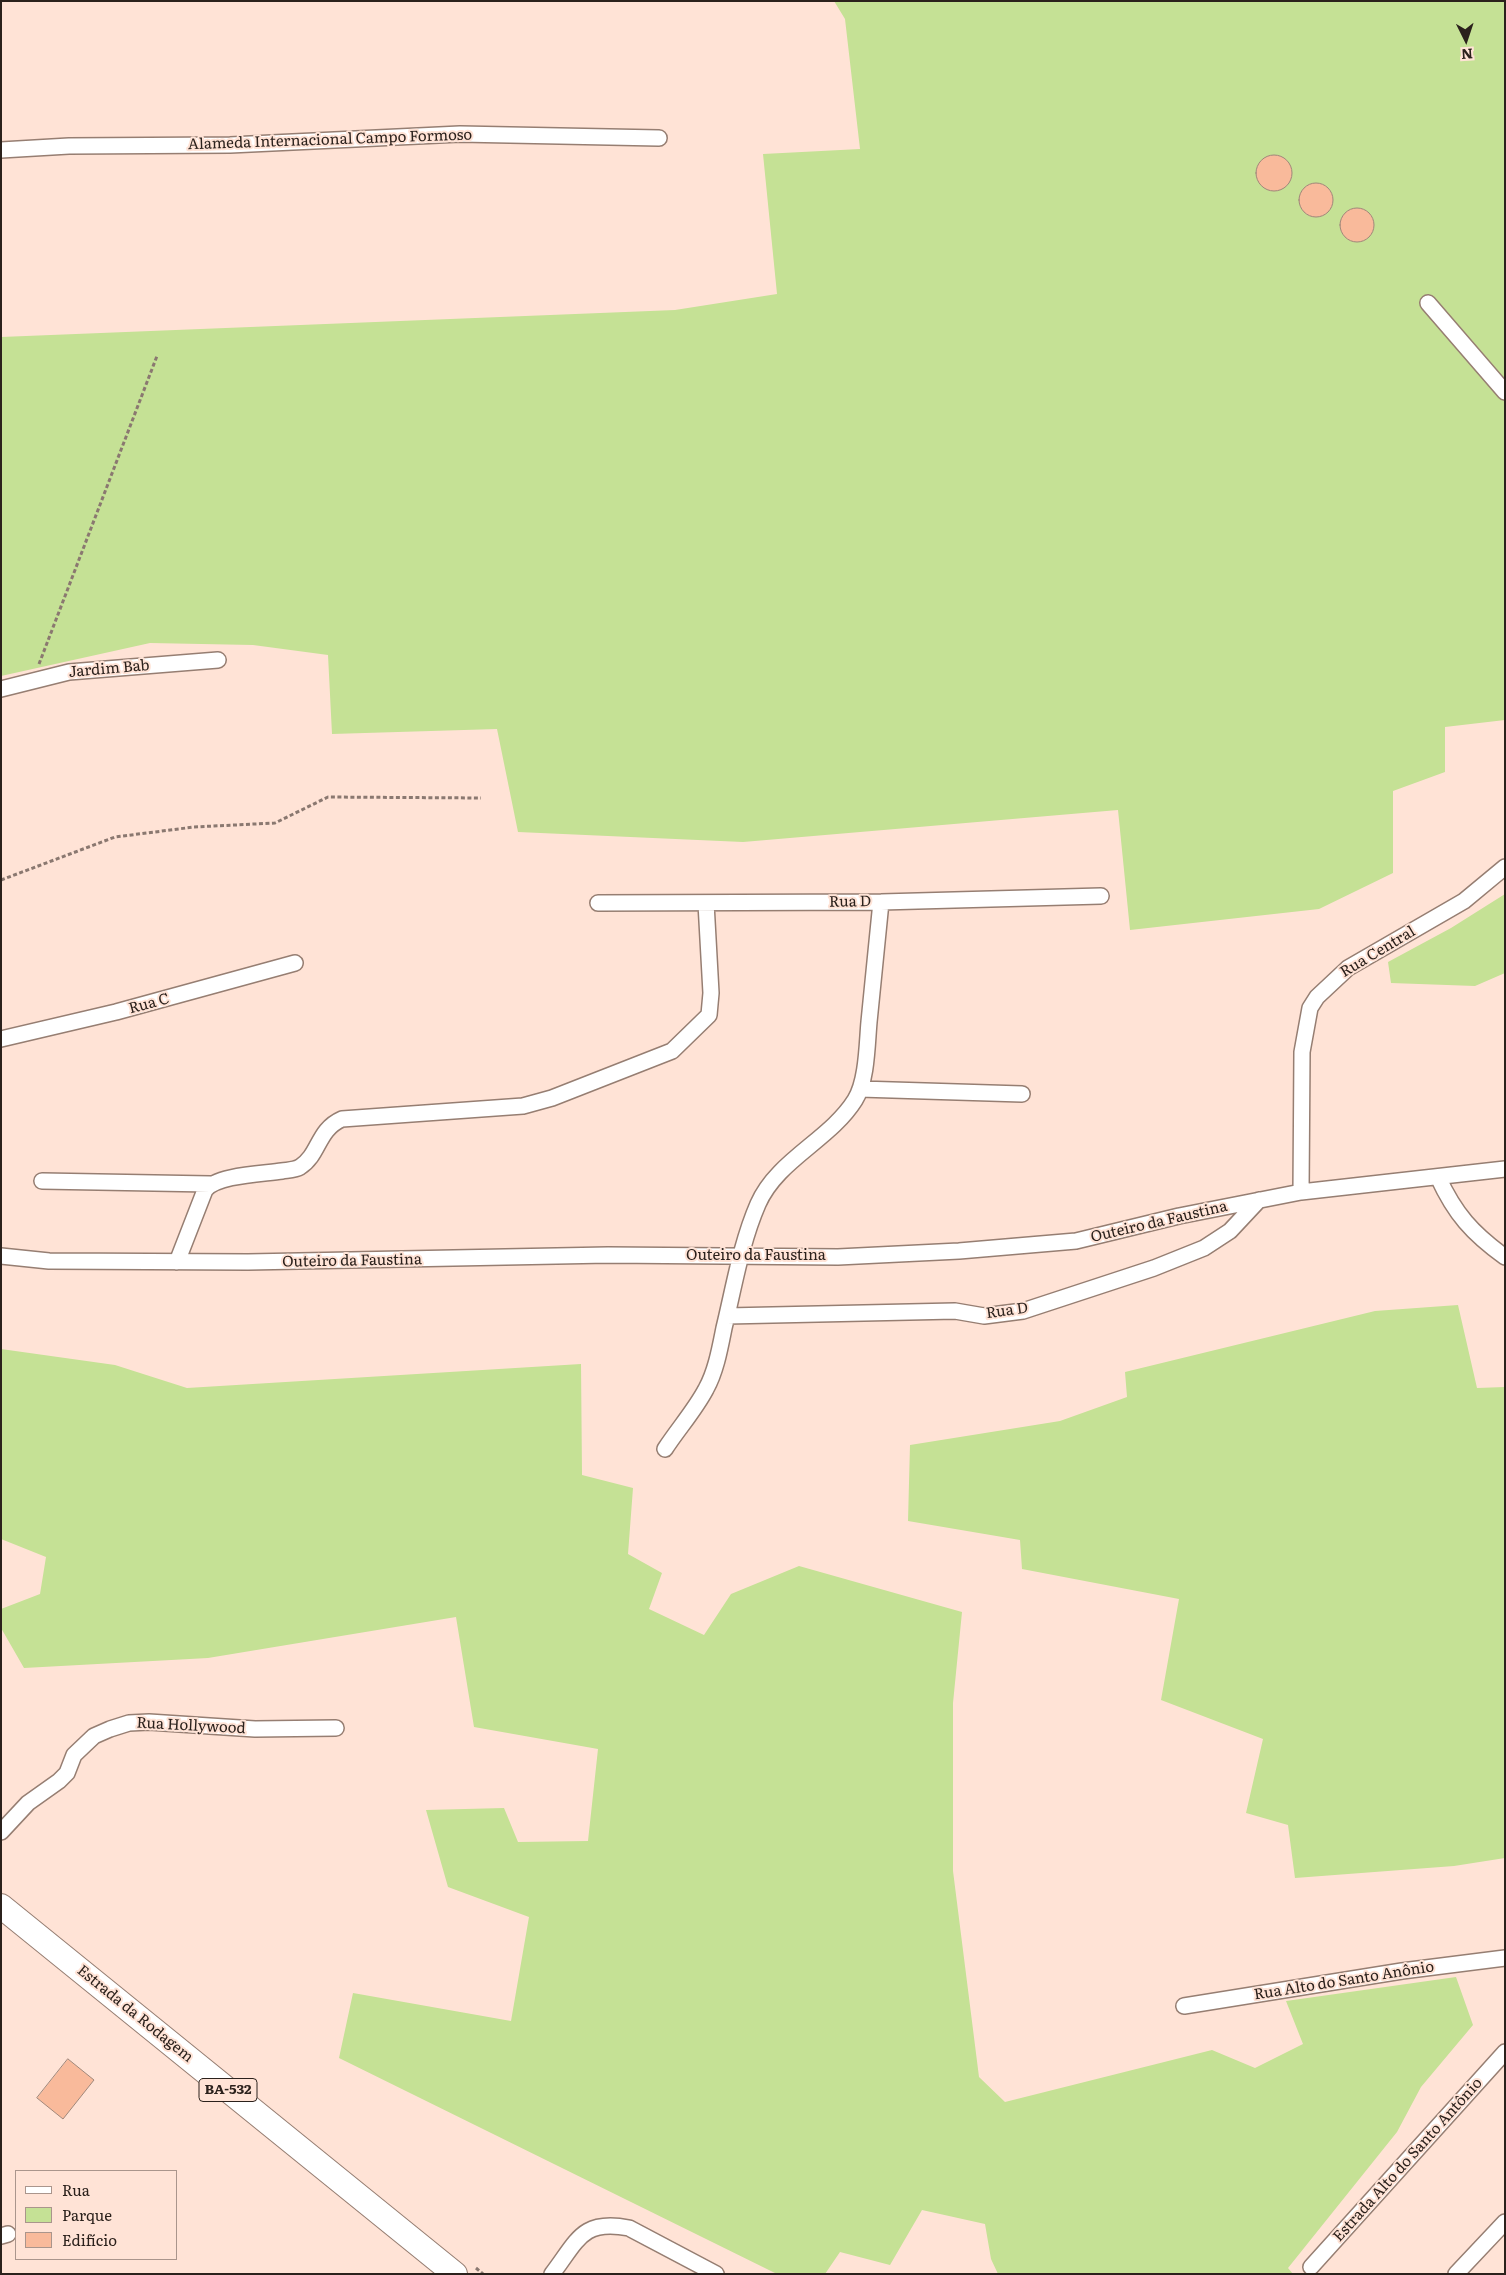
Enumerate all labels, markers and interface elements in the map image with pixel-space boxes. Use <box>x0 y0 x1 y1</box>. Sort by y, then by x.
north arrow <box>1441 15 1491 65</box>
text: N <box>1460 45 1474 65</box>
street label: Alameda Internacional Campo Formoso <box>187 126 473 154</box>
street label: Jardim Bab <box>68 657 150 681</box>
street label: Rua D <box>829 893 871 911</box>
street label: Rua Central <box>1337 923 1419 981</box>
street label: Rua C <box>127 990 171 1018</box>
street label: Outeiro da Faustina <box>1089 1198 1229 1246</box>
street label: Outeiro da Faustina <box>686 1247 826 1265</box>
street label: Outeiro da Faustina <box>282 1251 422 1271</box>
street label: Rua D <box>985 1299 1029 1323</box>
street label: Rua Hollywood <box>136 1714 246 1738</box>
street label: Rua Alto do Santo Anônio <box>1253 1958 1435 2004</box>
street label: Estrada da Rodagem <box>73 1962 197 2066</box>
street label: Estrada Alto do Santo Antônio <box>1330 2074 1486 2246</box>
road number: BA-532 <box>199 2078 257 2102</box>
legend <box>15 2170 178 2260</box>
text: Rua <box>62 2178 90 2201</box>
text: Parque <box>62 2203 112 2226</box>
text: Edifício <box>62 2228 117 2251</box>

